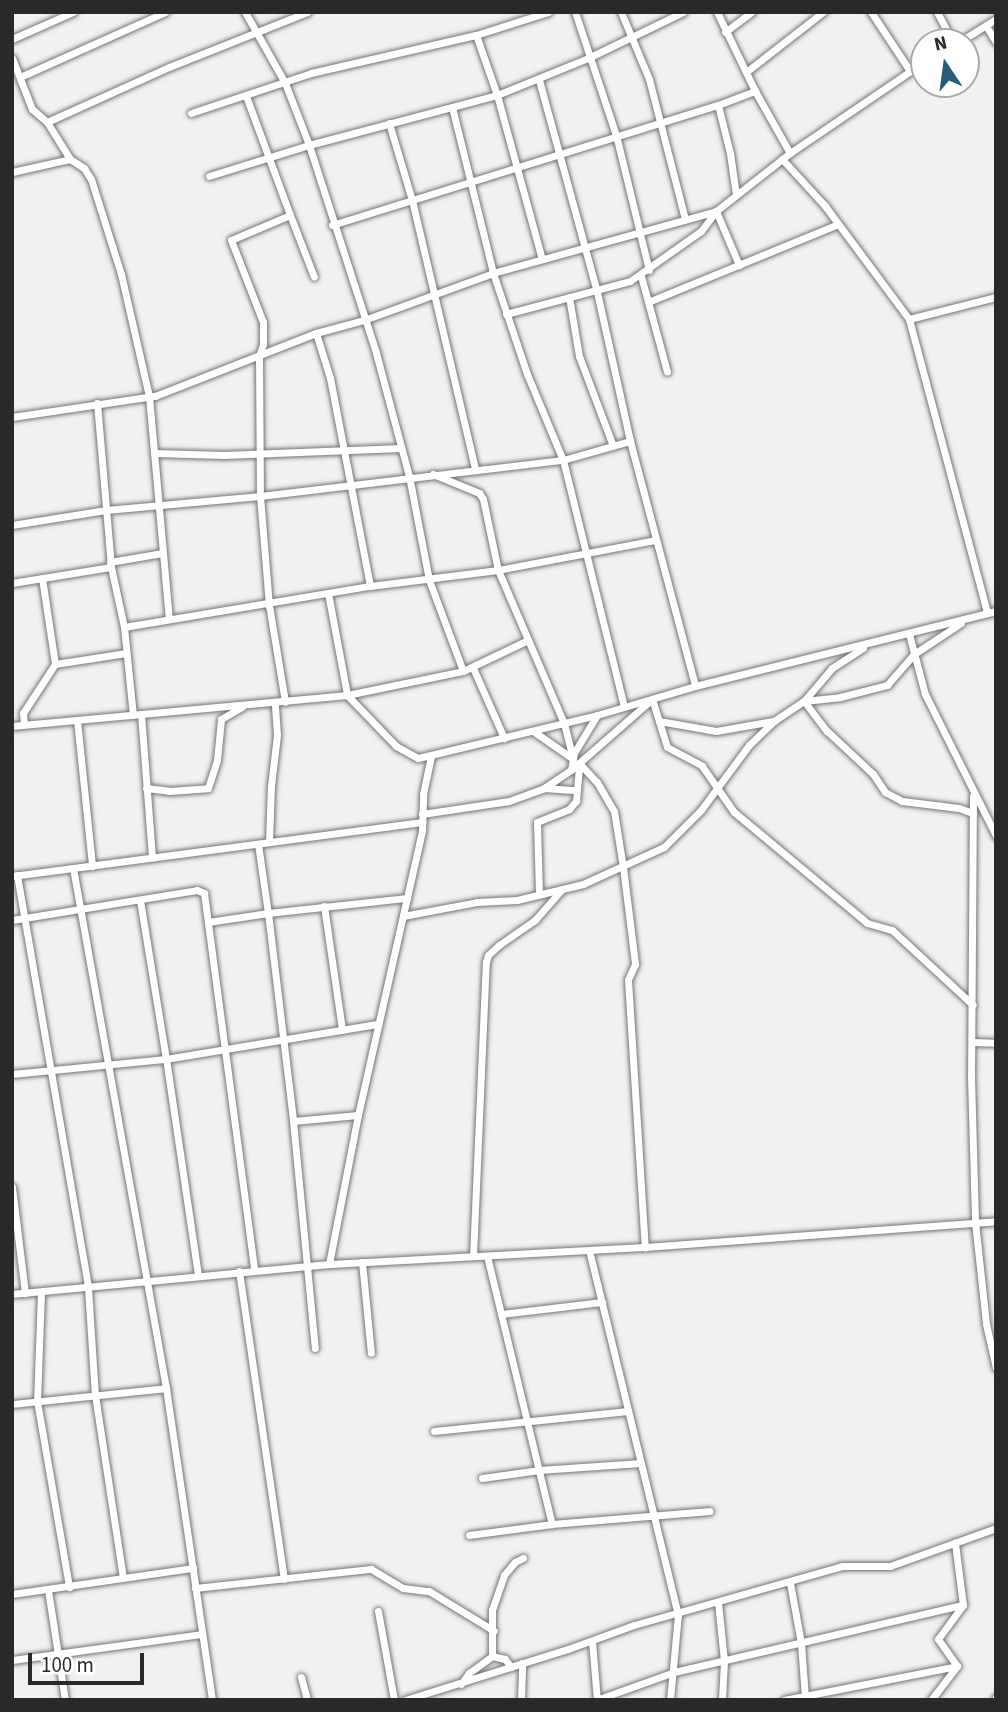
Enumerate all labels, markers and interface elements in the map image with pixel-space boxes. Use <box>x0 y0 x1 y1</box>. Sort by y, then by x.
north arrow <box>910 28 980 98</box>
text: N <box>931 29 950 59</box>
scale bar <box>32 1638 147 1682</box>
text: 100 m <box>41 1650 94 1680</box>

